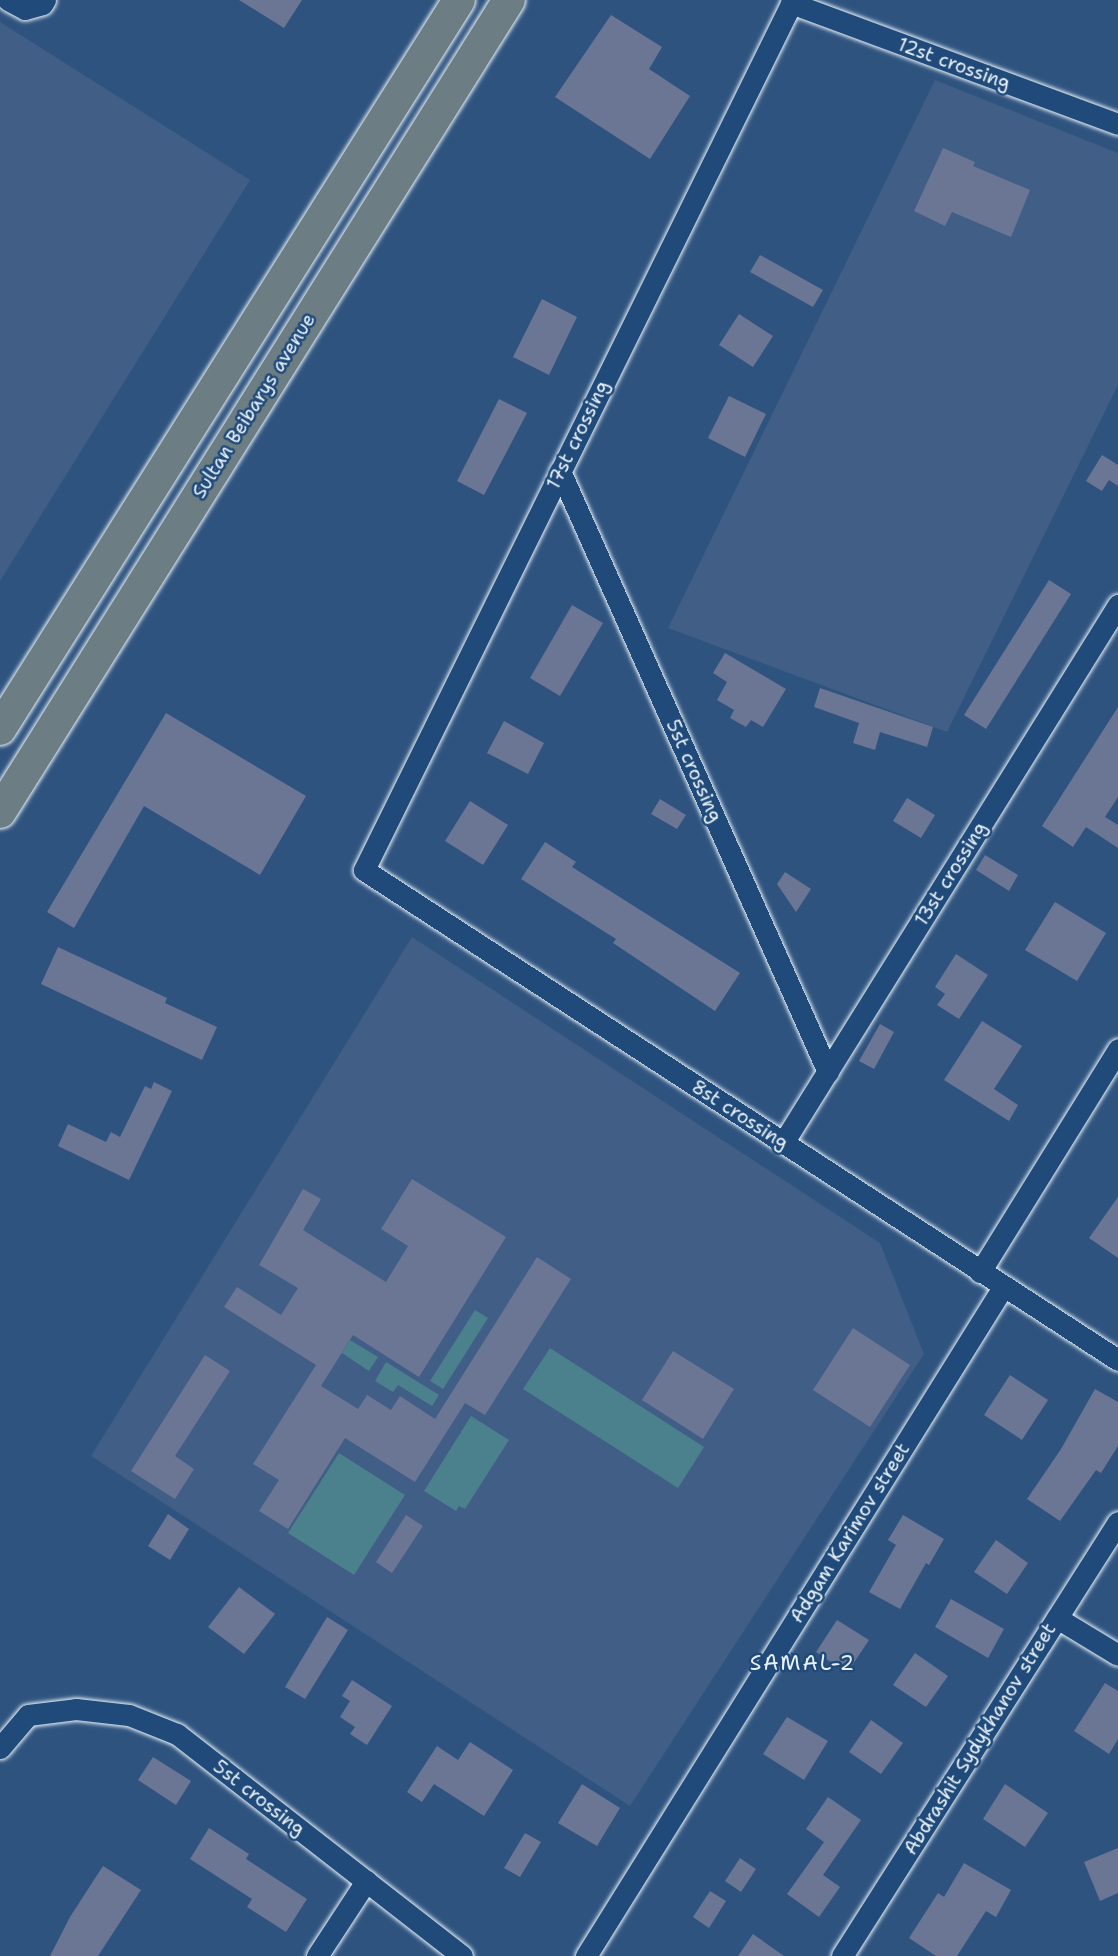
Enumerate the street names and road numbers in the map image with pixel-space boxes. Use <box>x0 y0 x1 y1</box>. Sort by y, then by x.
street label: 12st crossing <box>895 33 1013 95</box>
street label: Sultan Beibarys avenue <box>188 309 320 503</box>
street label: 17st crossing <box>542 377 614 493</box>
street label: 5st crossing <box>661 716 727 826</box>
street label: 13st crossing <box>910 818 992 930</box>
street label: 8st crossing <box>687 1075 793 1155</box>
street label: Adgam Karimov street <box>785 1439 915 1627</box>
street label: Abdrashit Sydykhanov street <box>899 1619 1061 1859</box>
street label: 5st crossing <box>209 1755 309 1841</box>

